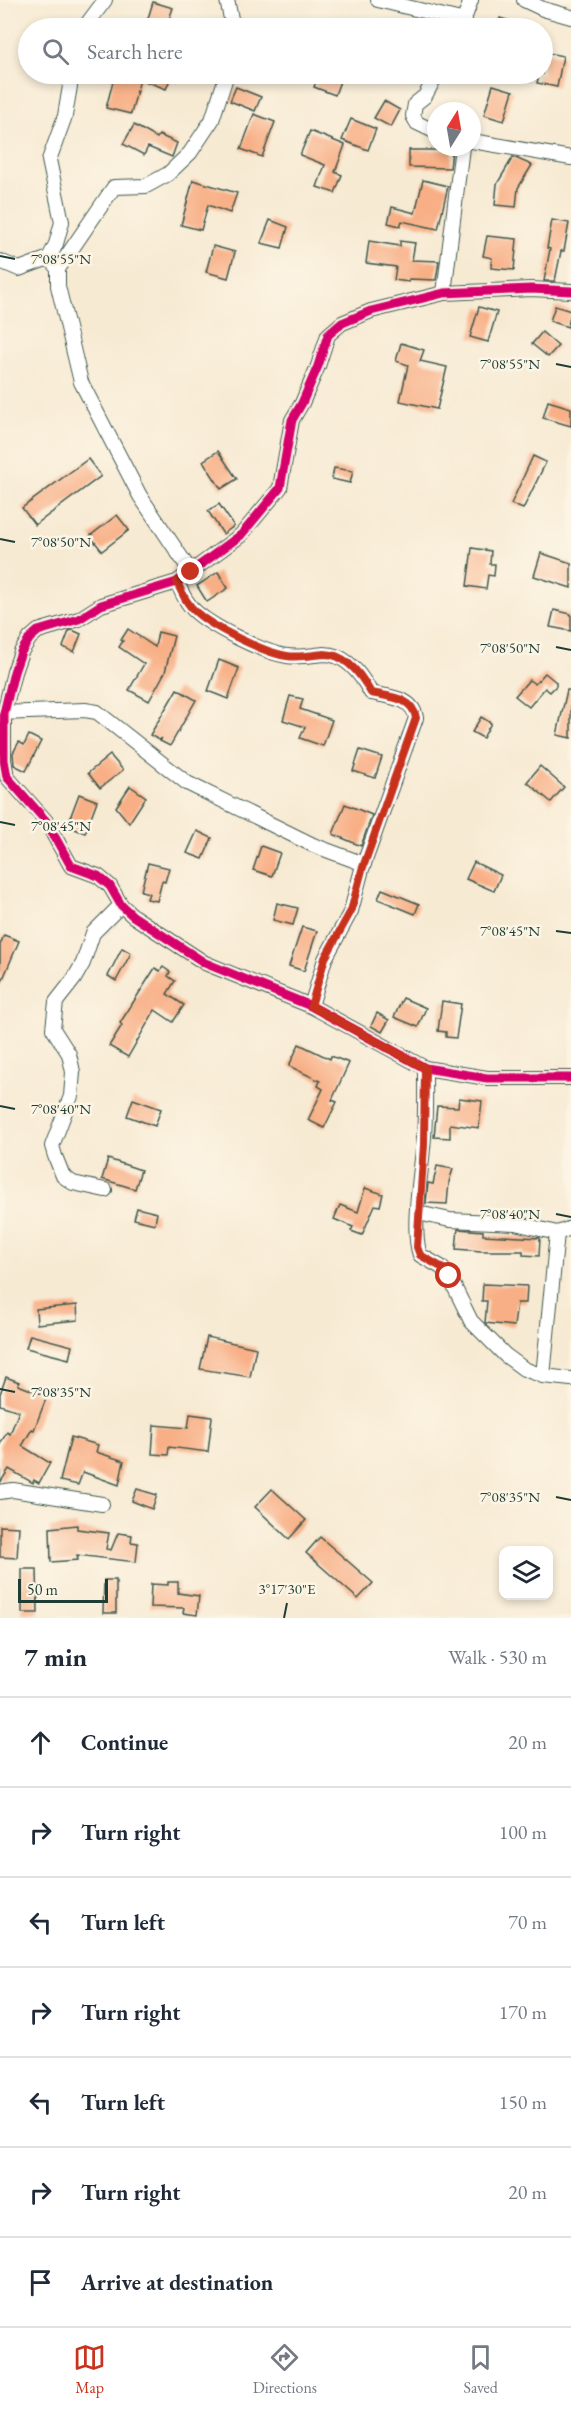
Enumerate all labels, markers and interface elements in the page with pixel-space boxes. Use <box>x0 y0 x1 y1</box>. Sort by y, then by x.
search box <box>18 18 553 84</box>
icon: search <box>39 35 72 68</box>
text: Search here <box>87 37 182 66</box>
north arrow <box>427 102 481 156</box>
text: 7°08'55"N <box>31 249 91 268</box>
text: 7°08'55"N <box>480 354 540 373</box>
text: 7°08'50"N <box>31 532 91 551</box>
route end <box>177 558 203 584</box>
text: 7°08'50"N <box>480 638 540 657</box>
text: 7°08'45"N <box>31 816 91 835</box>
text: 7°08'45"N <box>480 921 540 940</box>
text: 7°08'40"N <box>31 1099 91 1118</box>
text: 7°08'40"N <box>480 1204 540 1223</box>
route start <box>435 1262 461 1288</box>
text: 7°08'35"N <box>31 1382 91 1401</box>
text: 7°08'35"N <box>480 1487 540 1506</box>
map controls <box>499 1546 553 1600</box>
button: layers <box>499 1546 553 1600</box>
scale bar <box>18 1576 108 1604</box>
text: 50 m <box>27 1579 58 1600</box>
text: 3°17'30"E <box>259 1579 316 1598</box>
text: 7 min <box>24 1640 87 1674</box>
text: Walk · 530 m <box>448 1644 547 1670</box>
icon: ahead <box>24 1726 57 1759</box>
text: Continue <box>81 1728 168 1757</box>
text: 20 m <box>508 1729 547 1755</box>
icon: right <box>24 1816 57 1849</box>
text: Turn right <box>81 1818 180 1847</box>
text: 100 m <box>499 1819 547 1845</box>
icon: left <box>24 1906 57 1939</box>
text: Turn left <box>81 1908 165 1937</box>
text: 70 m <box>508 1909 547 1935</box>
icon: right <box>24 1996 57 2029</box>
text: Turn right <box>81 1998 180 2027</box>
text: 170 m <box>499 1999 547 2025</box>
icon: left <box>24 2086 57 2119</box>
text: Turn left <box>81 2088 165 2117</box>
text: 150 m <box>499 2089 547 2115</box>
icon: right <box>24 2176 57 2209</box>
text: Turn right <box>81 2178 180 2207</box>
text: 20 m <box>508 2179 547 2205</box>
icon: arrive <box>24 2266 57 2299</box>
text: Arrive at destination <box>81 2268 273 2297</box>
tab: Map <box>73 2341 106 2398</box>
tab: Directions <box>253 2341 317 2398</box>
tab: Saved <box>463 2341 498 2398</box>

